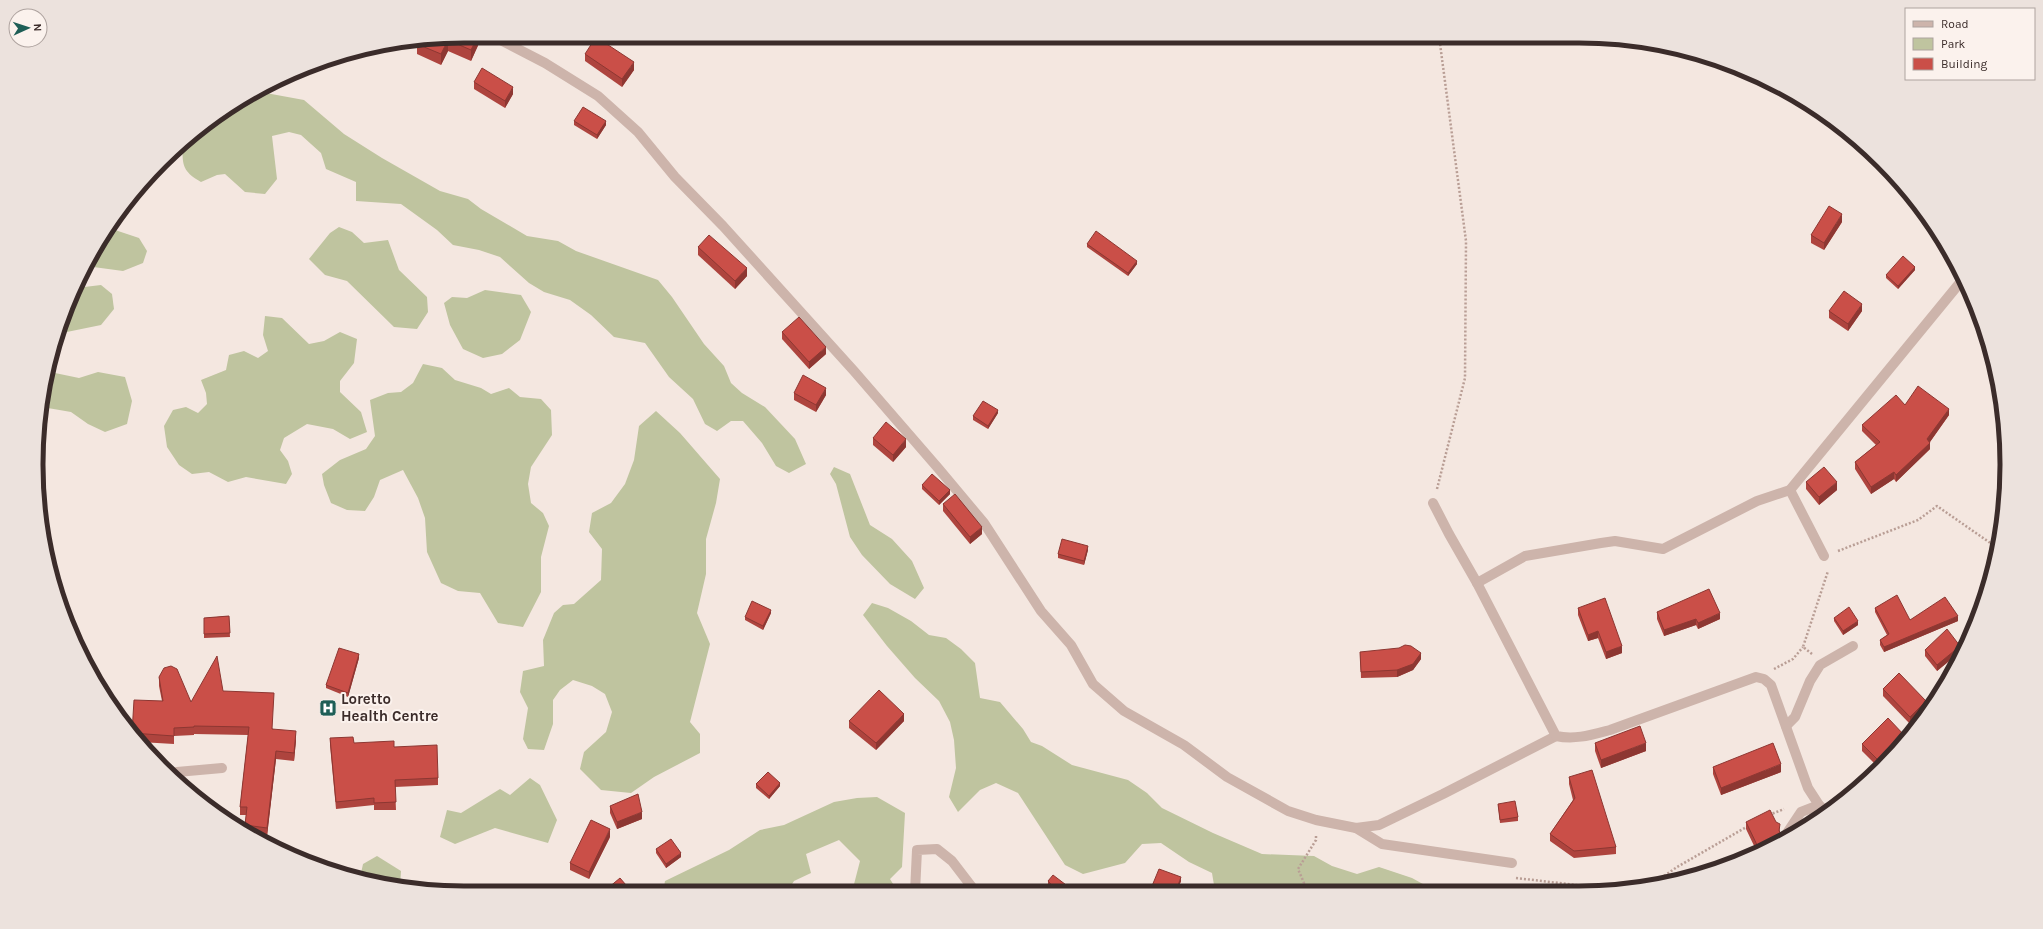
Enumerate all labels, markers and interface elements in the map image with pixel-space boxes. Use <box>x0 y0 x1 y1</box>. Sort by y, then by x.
north arrow <box>8 8 48 48</box>
legend <box>1905 8 2035 80</box>
text: Road <box>1941 17 1969 31</box>
text: N <box>31 23 44 32</box>
text: Park <box>1941 37 1966 51</box>
text: Building <box>1941 57 1988 71</box>
place label: Loretto Health Centre <box>341 690 439 725</box>
hospital icon: Loretto Health Centre <box>318 698 338 718</box>

